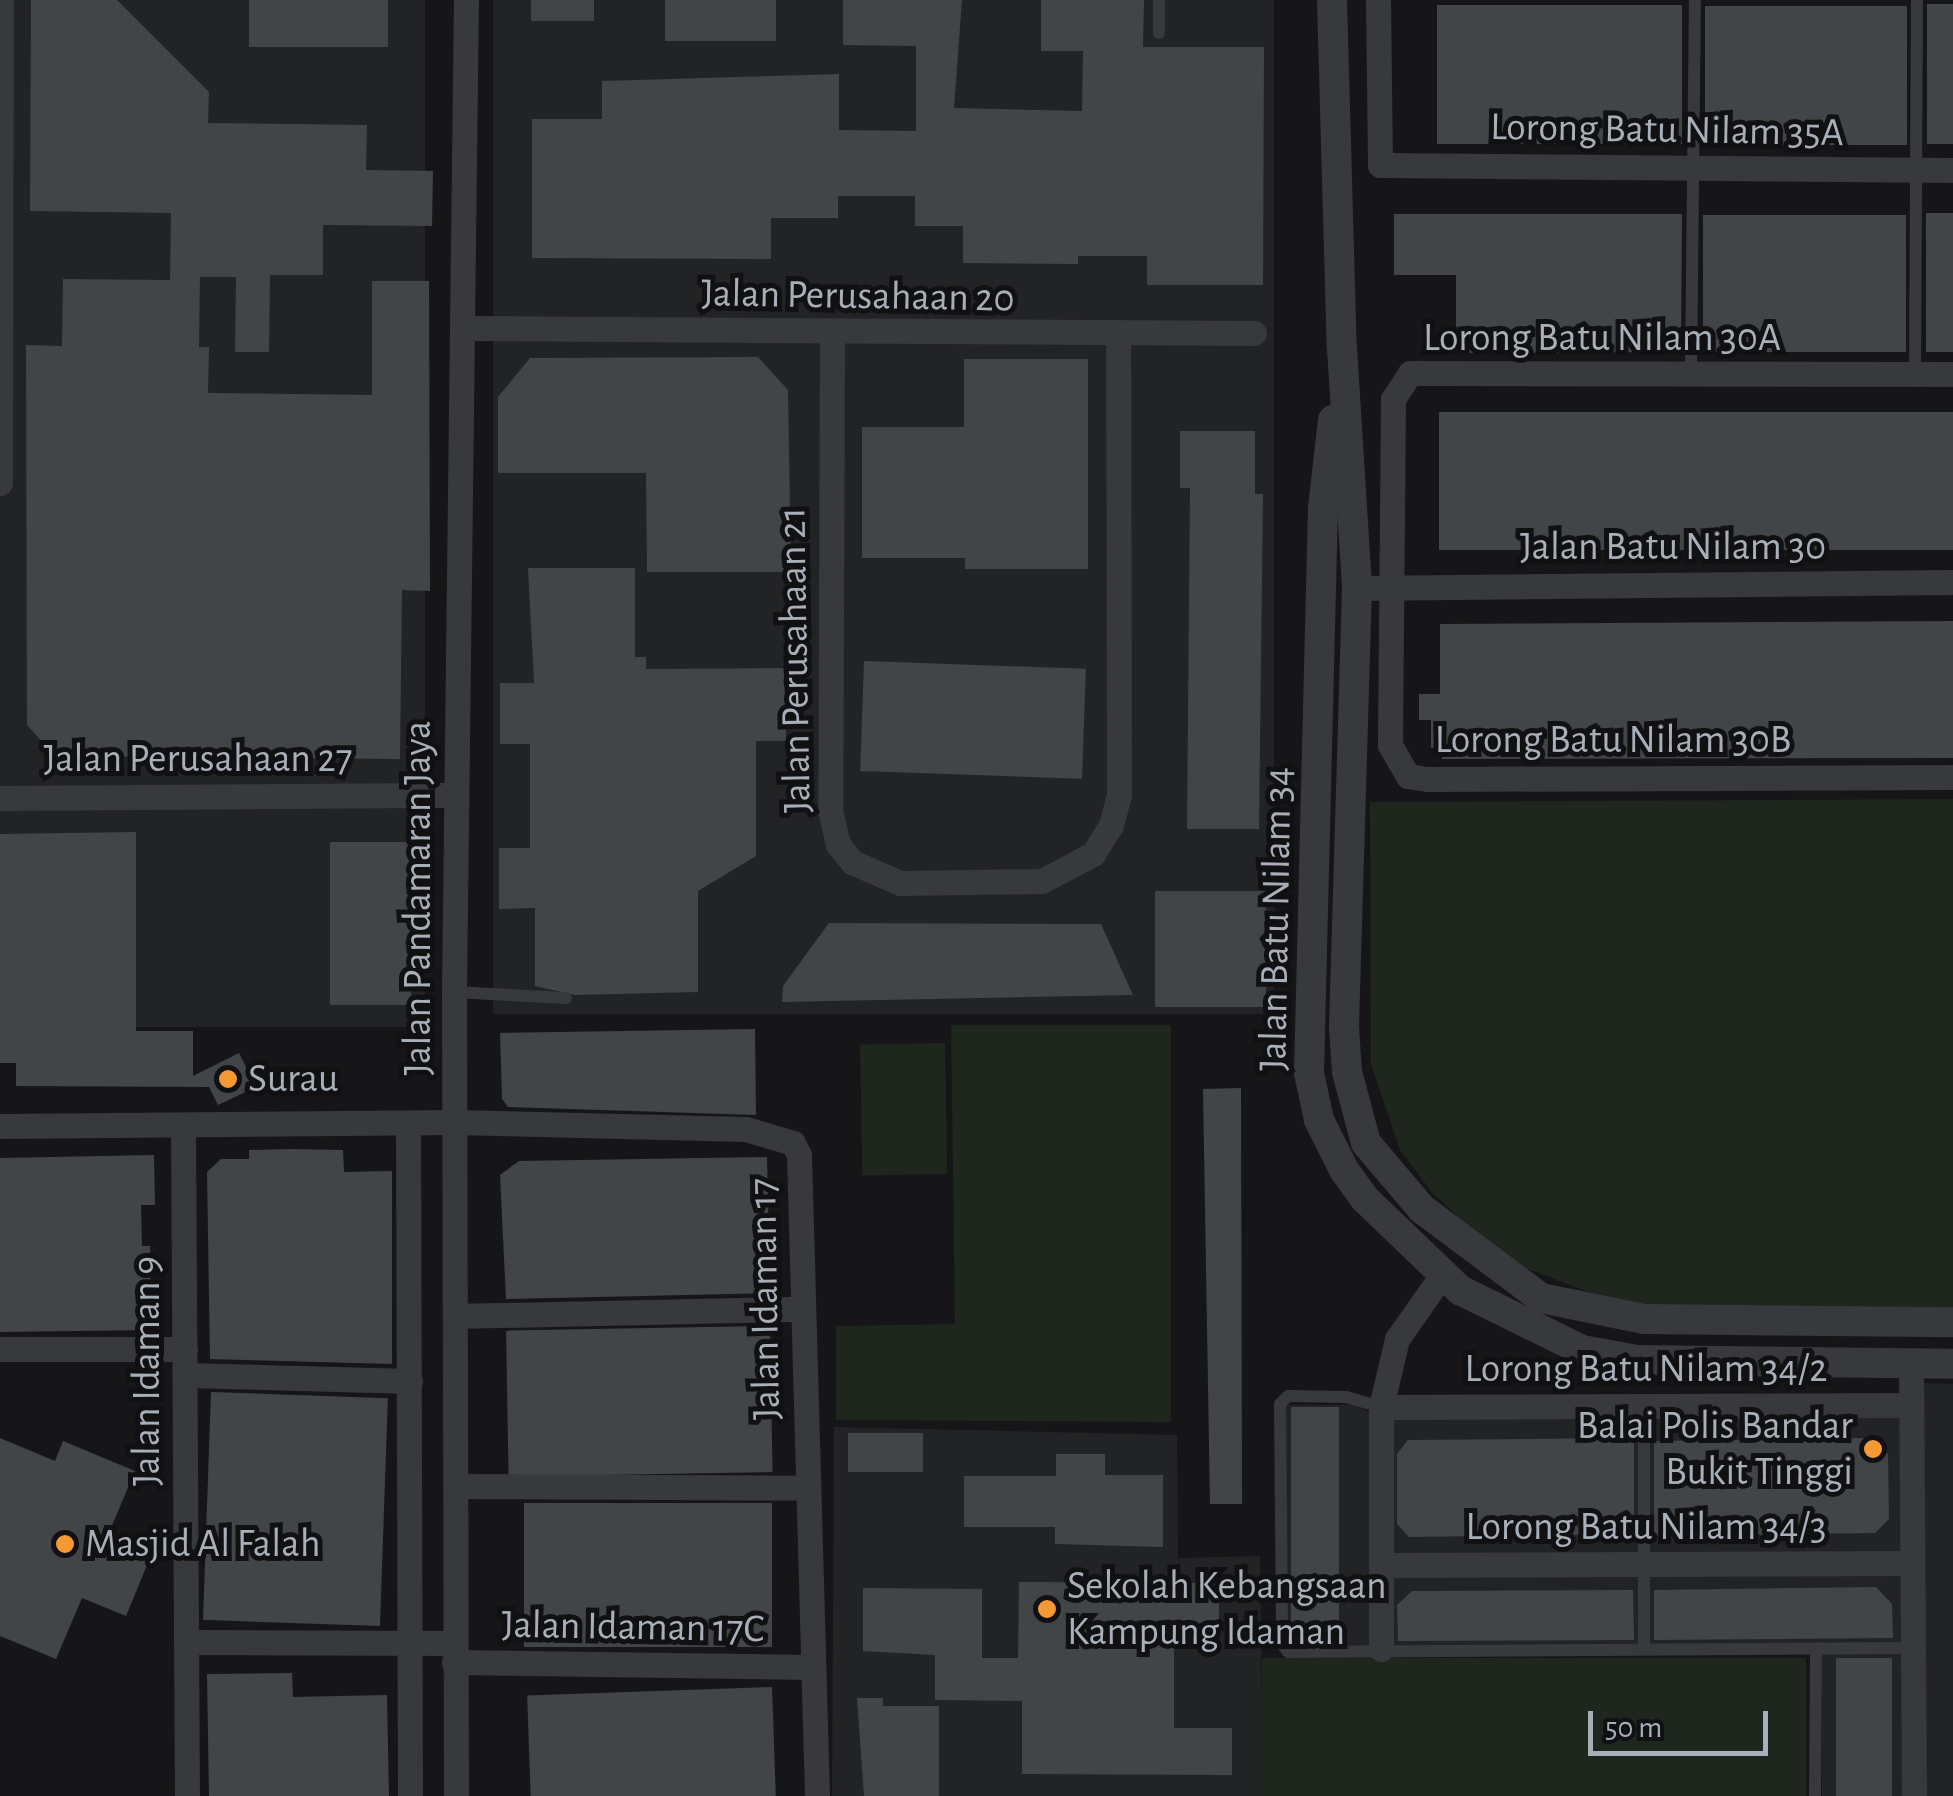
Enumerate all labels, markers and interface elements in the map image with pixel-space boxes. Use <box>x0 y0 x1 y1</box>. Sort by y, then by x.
street label: Lorong Batu Nilam 35A <box>1490 103 1844 157</box>
street label: Jalan Perusahaan 20 <box>701 269 1015 323</box>
street label: Lorong Batu Nilam 30A <box>1423 314 1781 362</box>
street label: Jalan Perusahaan 21 <box>768 507 822 813</box>
street label: Jalan Batu Nilam 30 <box>1520 523 1826 571</box>
street label: Lorong Batu Nilam 30B <box>1435 716 1791 764</box>
street label: Jalan Pandamaran Jaya <box>394 721 442 1075</box>
street label: Jalan Perusahaan 27 <box>44 735 352 783</box>
street label: Jalan Batu Nilam 34 <box>1249 766 1303 1072</box>
place label: Surau <box>248 1055 338 1103</box>
marker: Surau <box>217 1068 239 1090</box>
street label: Jalan Idaman 17 <box>739 1178 791 1420</box>
street label: Jalan Idaman 9 <box>123 1256 171 1486</box>
street label: Lorong Batu Nilam 34/2 <box>1465 1345 1827 1393</box>
place label: Balai Polis Bandar Bukit Tinggi <box>1577 1402 1853 1496</box>
marker: Balai Polis Bandar Bukit Tinggi <box>1862 1438 1884 1460</box>
street label: Lorong Batu Nilam 34/3 <box>1465 1503 1827 1551</box>
place label: Masjid Al Falah <box>85 1520 320 1568</box>
marker: Masjid Al Falah <box>54 1533 76 1555</box>
place label: Sekolah Kebangsaan Kampung Idaman <box>1067 1562 1387 1656</box>
marker: Sekolah Kebangsaan Kampung Idaman <box>1036 1598 1058 1620</box>
street label: Jalan Idaman 17C <box>501 1601 765 1653</box>
scale bar <box>1593 1691 1773 1753</box>
text: 50 m <box>1605 1713 1662 1743</box>

